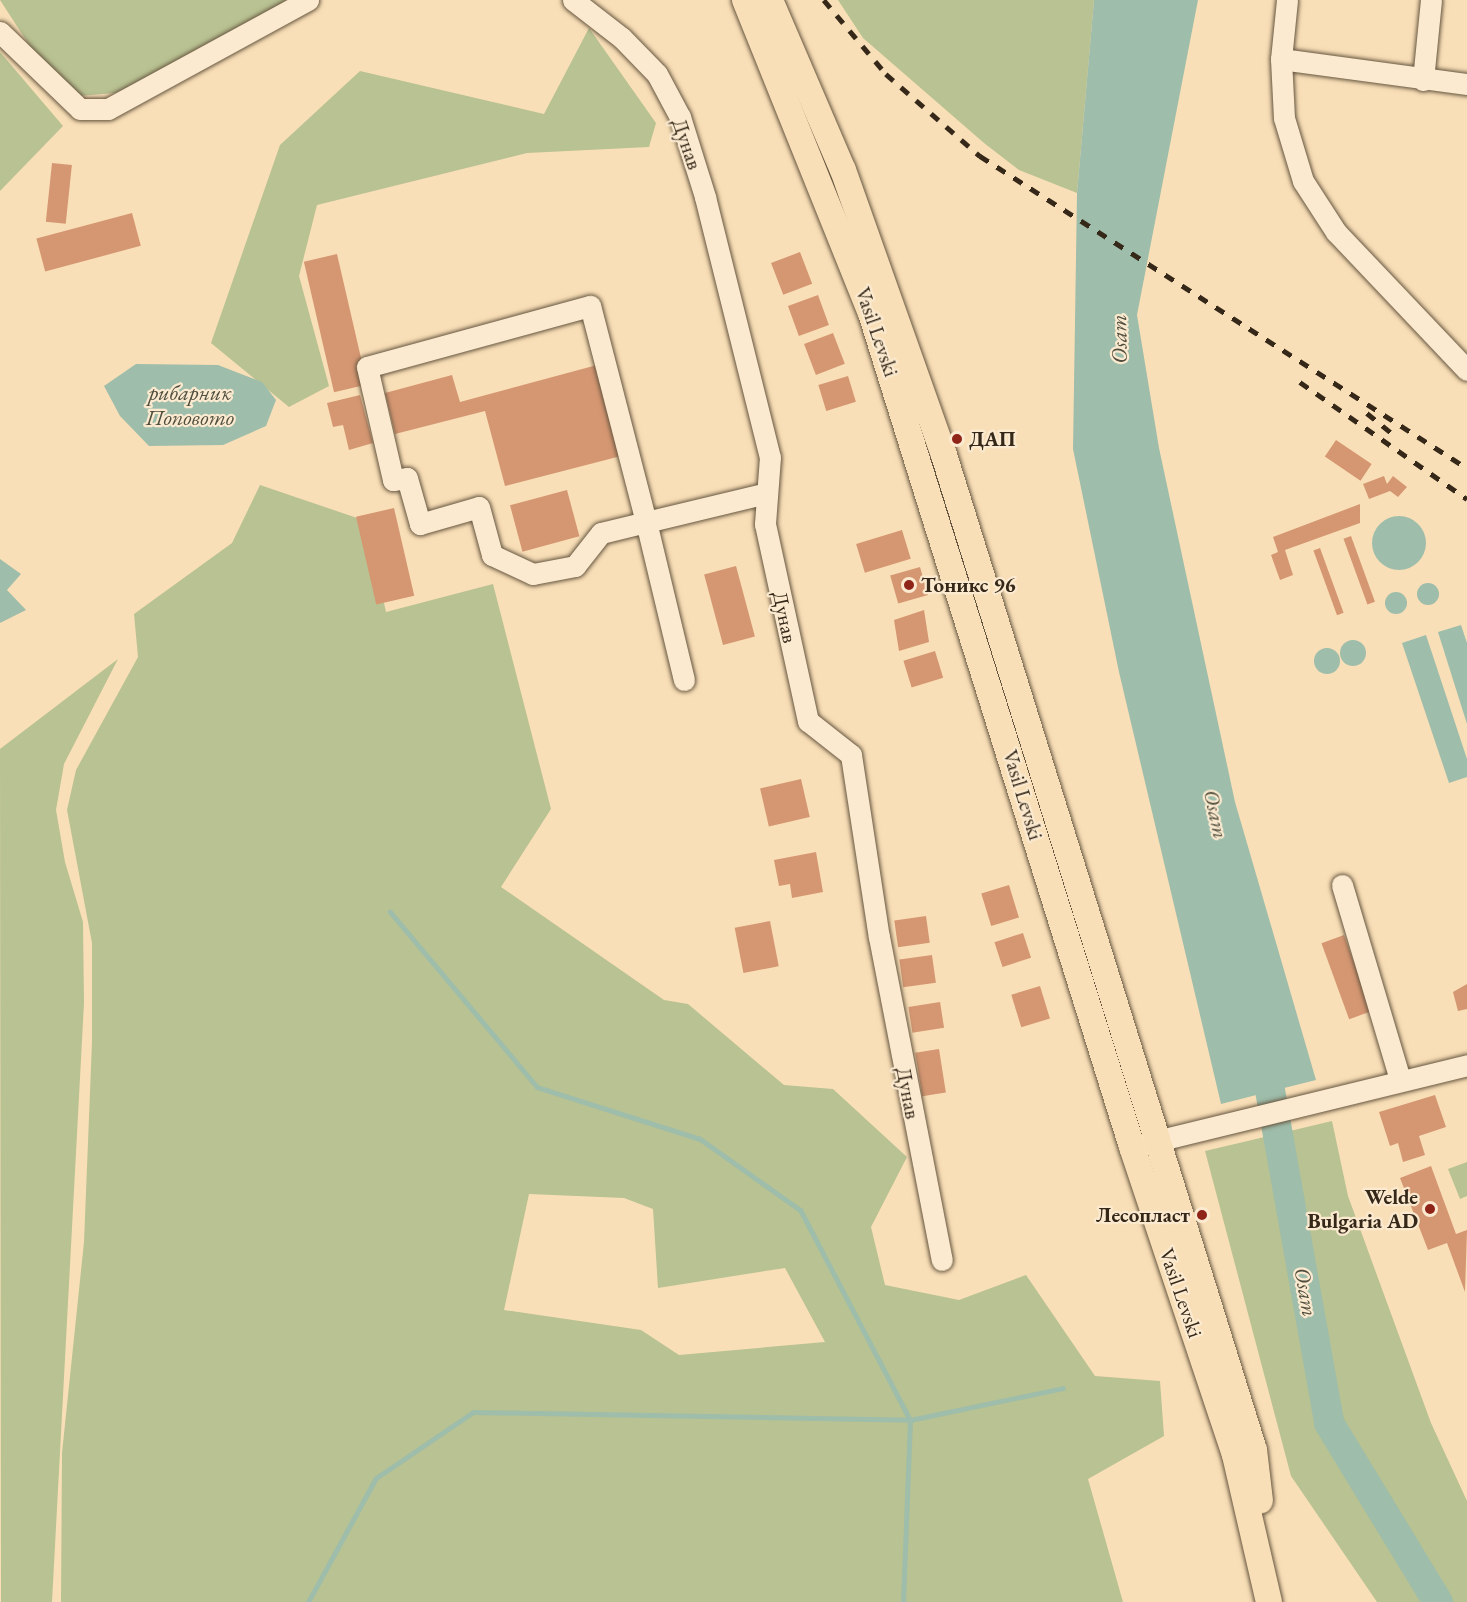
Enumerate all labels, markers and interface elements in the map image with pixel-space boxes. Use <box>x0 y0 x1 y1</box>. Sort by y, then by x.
street label: Дунав <box>667 115 707 173</box>
street label: Vasil Levski <box>850 284 904 380</box>
water label: Osam <box>1105 314 1133 364</box>
water label: рибарник Поповото <box>146 379 234 430</box>
place label: ДАП <box>969 426 1016 452</box>
marker: ДАП <box>950 432 964 446</box>
place label: Тоникс 96 <box>921 572 1016 598</box>
marker: Тоникс 96 <box>902 578 916 592</box>
street label: Дунав <box>767 589 803 645</box>
street label: Vasil Levski <box>997 747 1049 843</box>
water label: Osam <box>1198 787 1234 841</box>
street label: Дунав <box>891 1065 925 1121</box>
place label: Welde Bulgaria AD <box>1308 1184 1418 1234</box>
place label: Лесопласт <box>1096 1202 1190 1228</box>
marker: Welde Bulgaria AD <box>1423 1202 1437 1216</box>
marker: Лесопласт <box>1195 1208 1209 1222</box>
street label: Vasil Levski <box>1154 1245 1208 1341</box>
water label: Osam <box>1289 1266 1323 1318</box>

